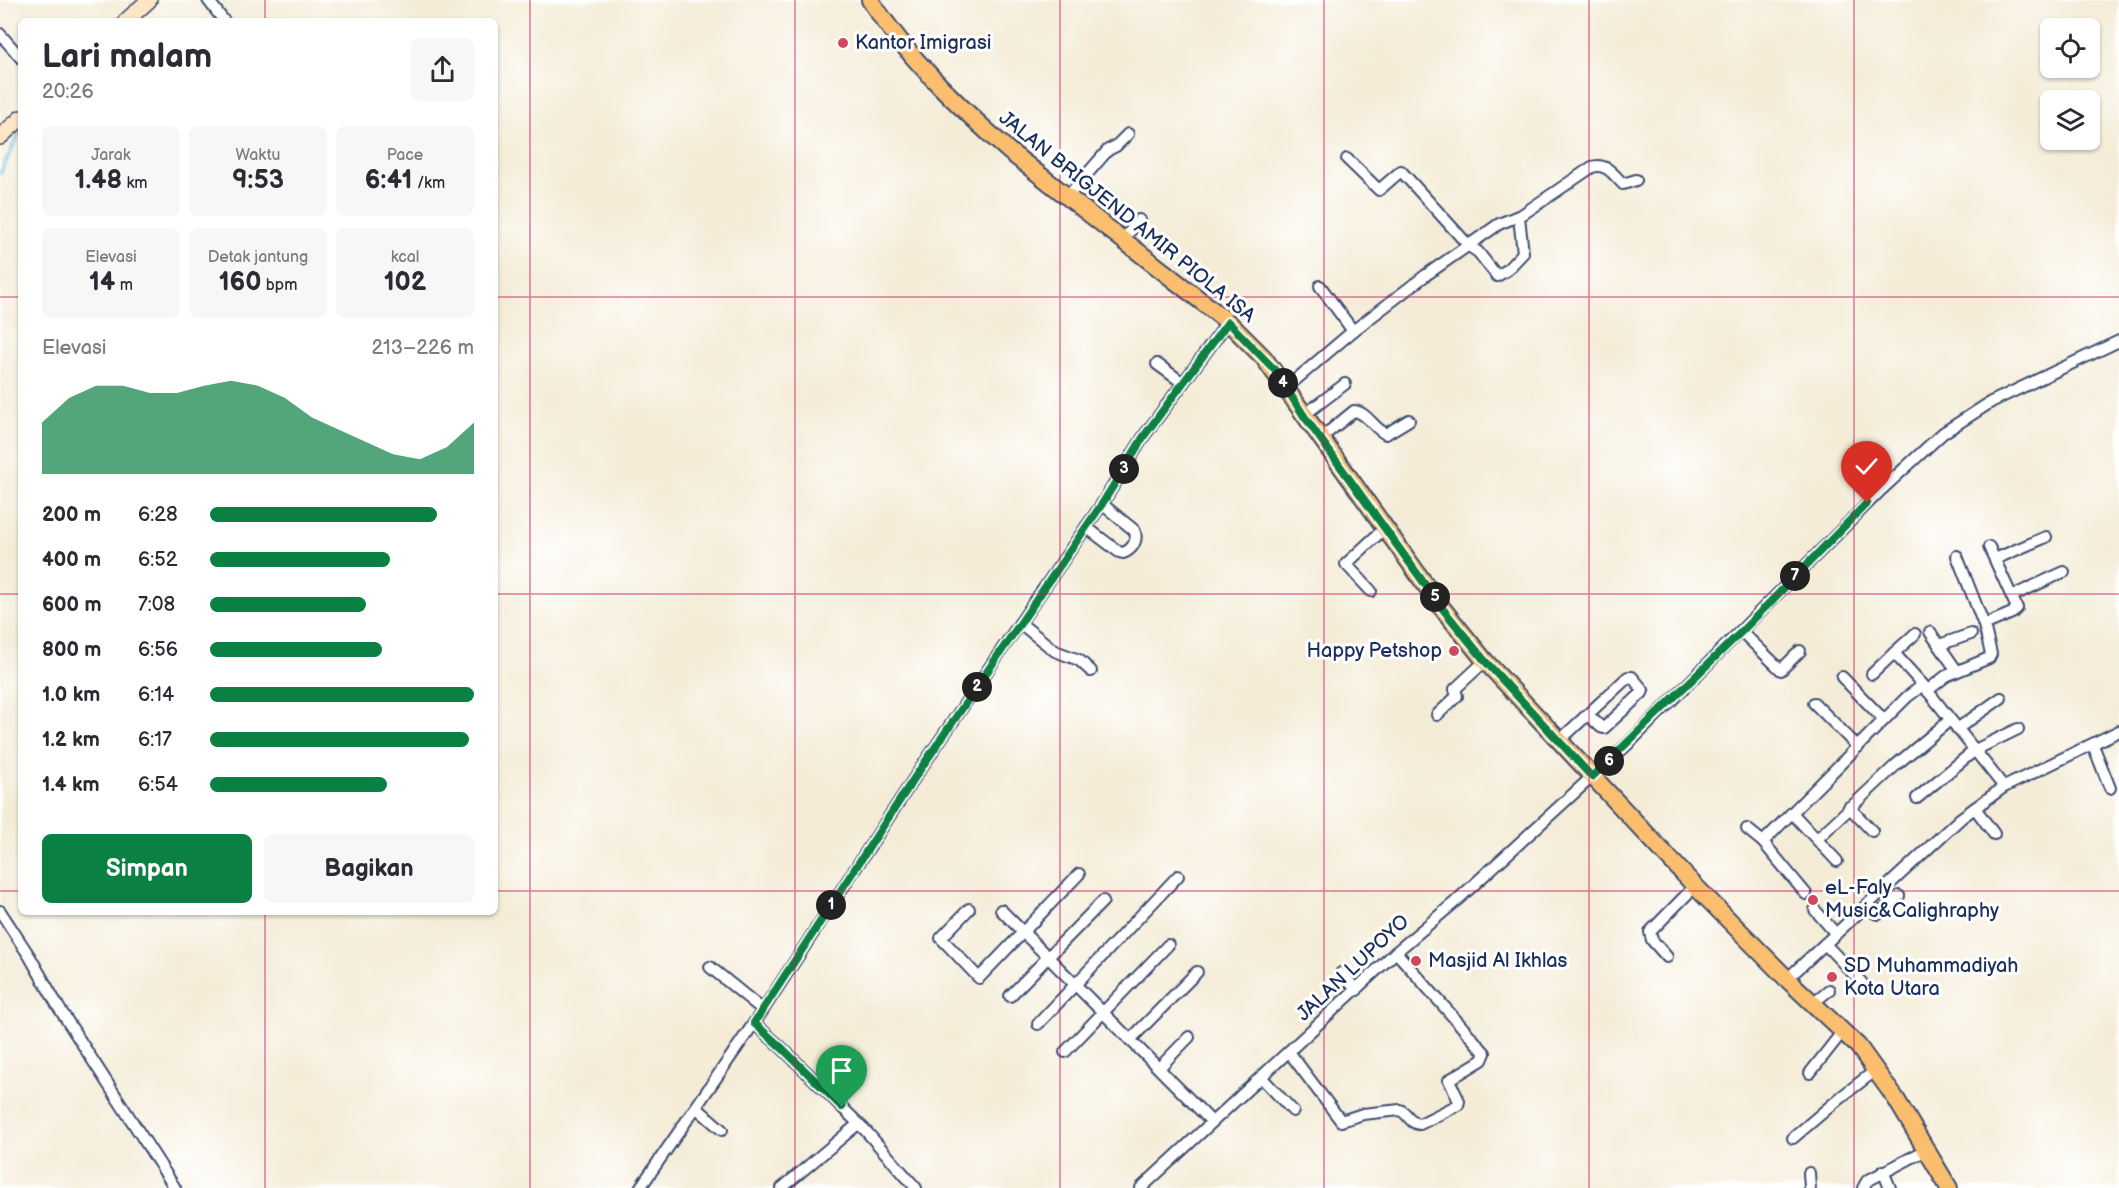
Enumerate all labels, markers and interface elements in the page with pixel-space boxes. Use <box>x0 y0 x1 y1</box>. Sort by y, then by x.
map controls <box>2040 18 2100 150</box>
button: locate <box>2040 18 2100 78</box>
place label: Kantor Imigrasi <box>855 31 991 55</box>
marker: Kantor Imigrasi <box>836 36 850 50</box>
text: Lari malam <box>42 37 212 77</box>
button: share <box>411 38 474 101</box>
text: 20:26 <box>42 80 94 104</box>
button: layers <box>2040 90 2100 150</box>
street label: JALAN BRIGJEND AMIR PIOLA ISA <box>994 106 1261 328</box>
text: Jarak <box>91 146 131 165</box>
text: Waktu <box>236 146 280 165</box>
text: Pace <box>387 146 423 165</box>
text: 1.48 <box>74 165 122 196</box>
text: 9:53 <box>232 165 284 196</box>
text: 6:41 <box>365 165 413 196</box>
text: km <box>122 174 148 193</box>
text: /km <box>413 174 445 193</box>
text: Elevasi <box>85 248 137 267</box>
text: Detak jantung <box>208 248 308 267</box>
text: kcal <box>391 248 419 267</box>
text: 14 <box>89 267 115 298</box>
text: 160 <box>219 267 262 298</box>
text: 102 <box>384 267 426 298</box>
text: m <box>115 276 133 295</box>
text: bpm <box>262 276 297 295</box>
text: Elevasi <box>42 336 107 360</box>
text: 213–226 m <box>372 336 474 360</box>
pin: 4 <box>1268 368 1298 398</box>
text: 4 <box>1278 373 1288 392</box>
pin <box>1841 441 1892 503</box>
icon: check <box>1850 450 1883 483</box>
pin: 3 <box>1109 454 1139 484</box>
text: 3 <box>1119 459 1129 478</box>
text: 200 m <box>42 503 101 527</box>
text: 6:28 <box>138 503 178 527</box>
text: 400 m <box>42 548 101 572</box>
text: 6:52 <box>138 548 178 572</box>
pin: 7 <box>1780 561 1810 591</box>
text: 7 <box>1791 566 1799 585</box>
pin: 5 <box>1420 582 1450 612</box>
text: 5 <box>1430 587 1440 606</box>
text: 600 m <box>42 593 102 617</box>
text: 7:08 <box>138 593 175 617</box>
text: 800 m <box>42 638 101 662</box>
text: 6:56 <box>138 638 178 662</box>
place label: Happy Petshop <box>1306 639 1442 663</box>
marker: Happy Petshop <box>1447 644 1461 658</box>
pin: 2 <box>962 672 992 702</box>
text: 2 <box>972 677 982 696</box>
text: 1.0 km <box>42 683 100 707</box>
text: 6:14 <box>138 683 174 707</box>
text: 1.2 km <box>42 728 100 752</box>
text: 6:17 <box>138 728 172 752</box>
pin: 6 <box>1594 746 1624 776</box>
text: 6 <box>1604 751 1614 770</box>
text: 1.4 km <box>42 773 100 797</box>
text: 6:54 <box>138 773 178 797</box>
button: Simpan <box>42 834 252 903</box>
button: Bagikan <box>264 834 474 903</box>
place label: eL-Faly Music&Calighraphy <box>1825 876 1999 923</box>
pin: 1 <box>816 890 846 920</box>
marker: eL-Faly Music&Calighraphy <box>1806 893 1820 907</box>
text: 1 <box>828 895 834 914</box>
street label: JALAN LUPOYO <box>1292 910 1414 1026</box>
place label: Masjid Al Ikhlas <box>1428 949 1568 973</box>
marker: Masjid Al Ikhlas <box>1409 954 1423 968</box>
place label: SD Muhammadiyah Kota Utara <box>1844 954 2018 1001</box>
marker: SD Muhammadiyah Kota Utara <box>1825 970 1839 984</box>
pin <box>816 1045 867 1107</box>
icon: arrive <box>825 1054 858 1087</box>

